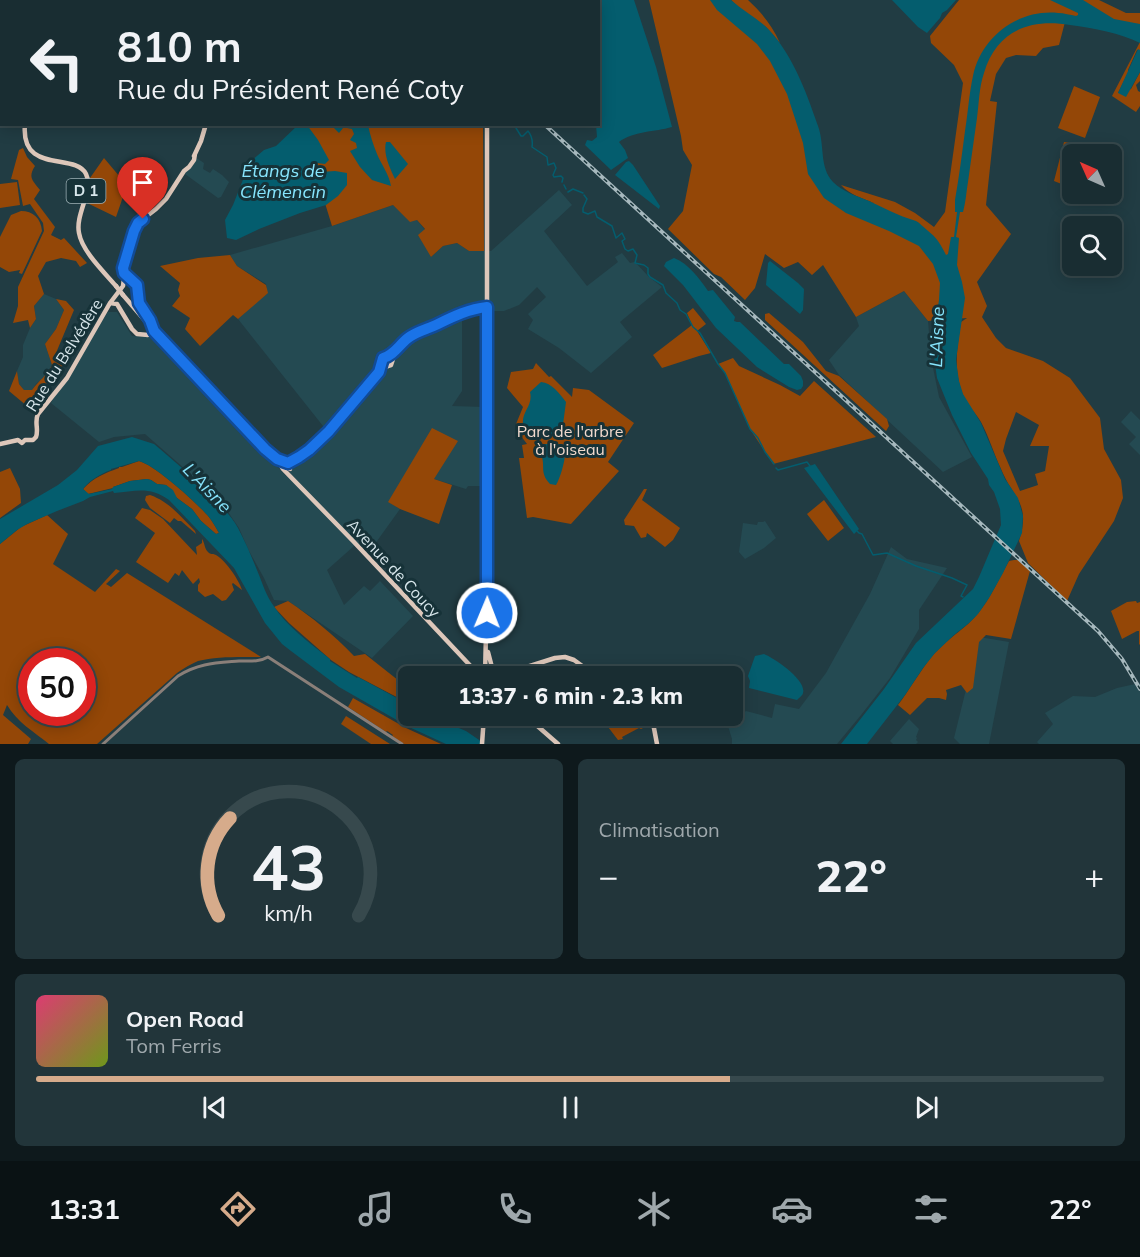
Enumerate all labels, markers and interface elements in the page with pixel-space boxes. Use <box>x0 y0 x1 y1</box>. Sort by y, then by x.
text: 810 m <box>117 20 242 73</box>
icon: left <box>18 24 96 102</box>
text: Rue du Président René Coty <box>117 72 464 106</box>
north arrow <box>1062 144 1122 204</box>
map controls <box>1062 144 1122 276</box>
pin <box>117 157 168 219</box>
water label: Étangs de Clémencin <box>240 159 326 203</box>
icon: arrive <box>126 166 159 199</box>
road number: D 1 <box>66 179 106 203</box>
button: search <box>1062 216 1122 276</box>
street label: Rue du Belvédère <box>21 295 107 415</box>
water label: L'Aisne <box>924 306 949 368</box>
park label: Parc de l'arbre à l'oiseau <box>517 421 623 459</box>
water label: L'Aisne <box>178 458 237 518</box>
street label: Avenue de Coucy <box>343 515 445 622</box>
position arrow <box>455 581 519 645</box>
speed limit sign: 50 <box>18 648 96 726</box>
text: 13:37 · 6 min · 2.3 km <box>458 682 683 710</box>
text: Climatisation <box>599 817 720 842</box>
text: 43 <box>251 827 326 906</box>
text: 22° <box>816 847 887 903</box>
text: − <box>599 855 618 896</box>
text: + <box>1084 855 1104 896</box>
text: km/h <box>264 899 313 926</box>
text: Open Road <box>126 1005 244 1033</box>
text: Tom Ferris <box>126 1033 222 1058</box>
icon: previous <box>198 1091 231 1124</box>
icon: pause <box>554 1091 587 1124</box>
icon: next <box>910 1091 943 1124</box>
icon: directions <box>217 1188 259 1230</box>
icon: music <box>355 1188 397 1230</box>
icon: phone <box>494 1188 536 1230</box>
icon: climate <box>633 1188 675 1230</box>
icon: car <box>771 1188 813 1230</box>
icon: filters <box>910 1188 952 1230</box>
text: 13:31 <box>48 1192 120 1226</box>
text: 22° <box>1049 1192 1092 1226</box>

